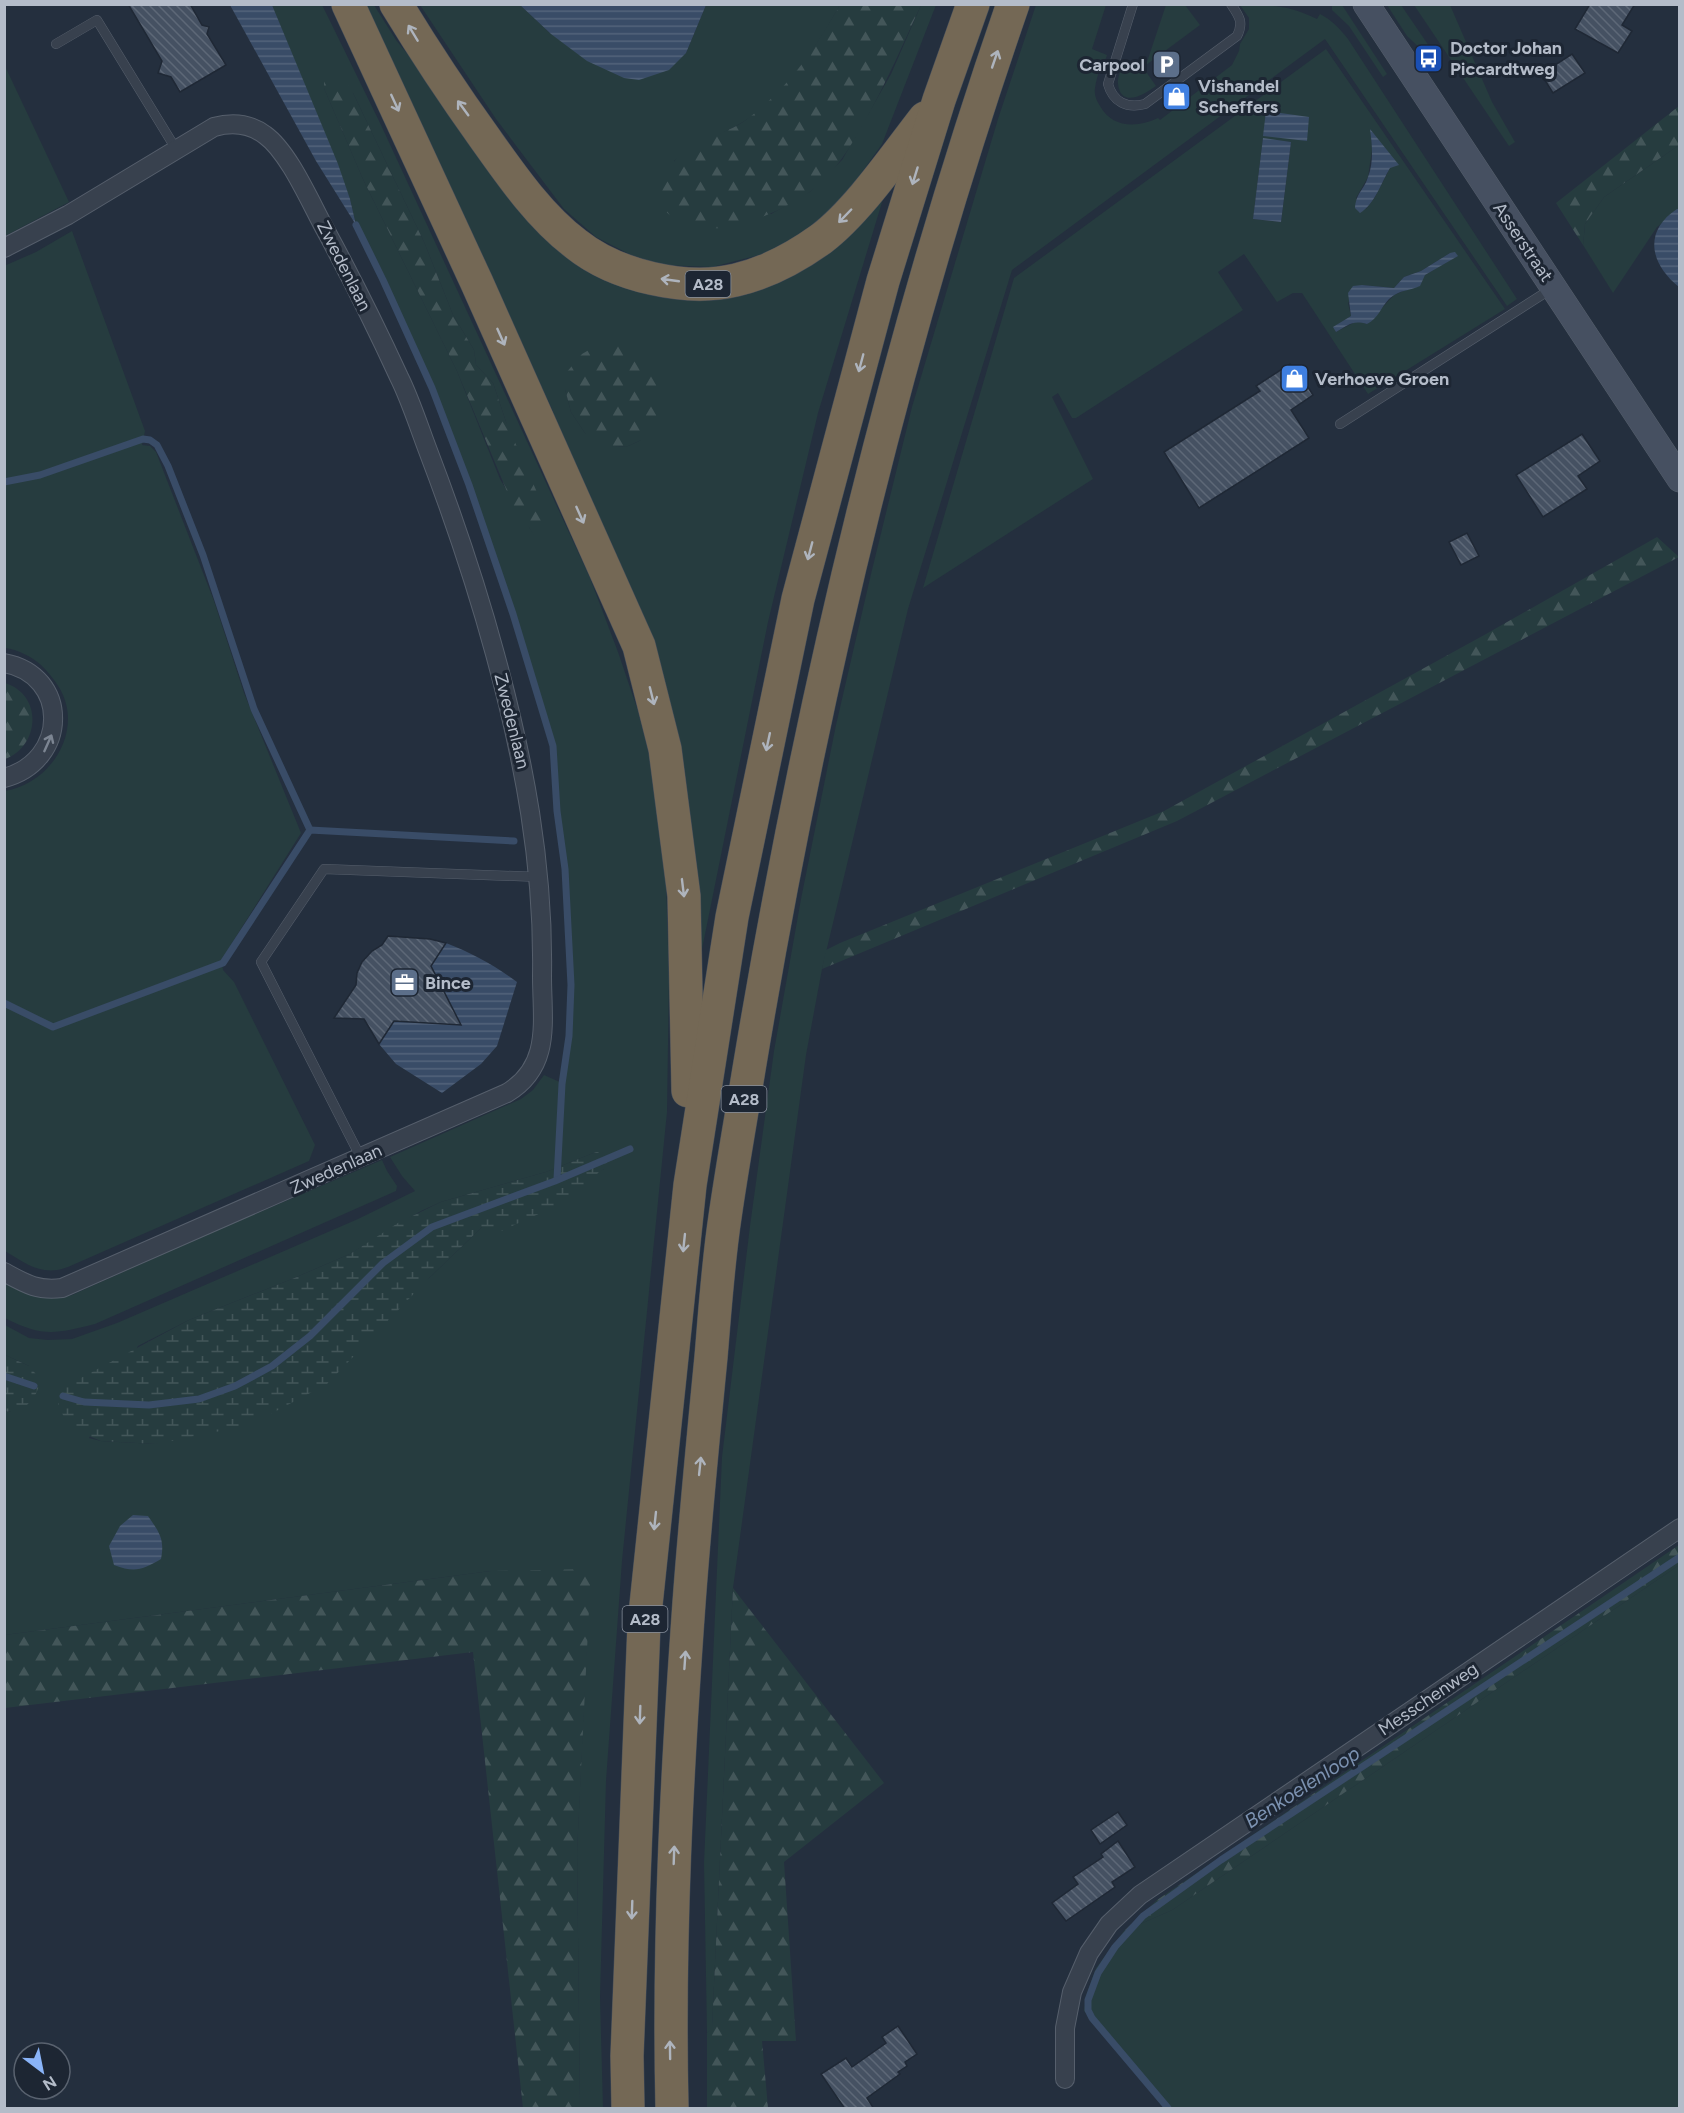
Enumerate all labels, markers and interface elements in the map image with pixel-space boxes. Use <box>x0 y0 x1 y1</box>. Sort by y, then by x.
one-way arrow <box>407 25 419 42</box>
place label: Doctor Johan Piccardtweg <box>1450 37 1562 80</box>
bus stop icon: Doctor Johan Piccardtweg <box>1413 42 1445 74</box>
parking icon: Carpool <box>1150 49 1182 81</box>
one-way arrow <box>990 50 1001 69</box>
place label: Carpool <box>1079 54 1145 76</box>
place label: Vishandel Scheffers <box>1198 75 1279 118</box>
shop icon: Vishandel Scheffers <box>1161 80 1193 112</box>
one-way arrow <box>389 93 401 111</box>
one-way arrow <box>457 100 469 116</box>
one-way arrow <box>909 166 920 185</box>
street label: Asserstraat <box>1488 198 1558 286</box>
one-way arrow <box>838 208 852 223</box>
street label: Zwedenlaan <box>312 217 376 315</box>
road number: A28 <box>686 271 730 297</box>
one-way arrow <box>661 275 680 286</box>
one-way arrow <box>496 327 507 345</box>
one-way arrow <box>854 353 866 372</box>
shop icon: Verhoeve Groen <box>1278 363 1310 395</box>
place label: Verhoeve Groen <box>1315 368 1449 390</box>
one-way arrow <box>575 505 586 524</box>
one-way arrow <box>804 542 815 561</box>
street label: Zwedenlaan <box>489 671 535 771</box>
one-way arrow <box>646 686 658 705</box>
one-way arrow <box>762 732 773 751</box>
one-way arrow <box>42 734 54 752</box>
one-way arrow <box>678 878 689 897</box>
office icon: Bince <box>388 967 420 999</box>
place label: Bince <box>425 972 471 994</box>
road number: A28 <box>722 1086 766 1112</box>
street label: Zwedenlaan <box>287 1139 385 1199</box>
one-way arrow <box>678 1233 689 1253</box>
one-way arrow <box>695 1457 706 1476</box>
one-way arrow <box>649 1511 660 1530</box>
road number: A28 <box>622 1606 668 1632</box>
one-way arrow <box>679 1651 690 1671</box>
street label: Messchenweg <box>1374 1658 1482 1740</box>
one-way arrow <box>635 1705 646 1725</box>
water label: Benkoelenloop <box>1240 1741 1364 1833</box>
one-way arrow <box>669 1846 680 1866</box>
one-way arrow <box>627 1900 638 1920</box>
north arrow <box>12 2041 72 2101</box>
one-way arrow <box>665 2041 676 2061</box>
text: N <box>39 2072 60 2095</box>

